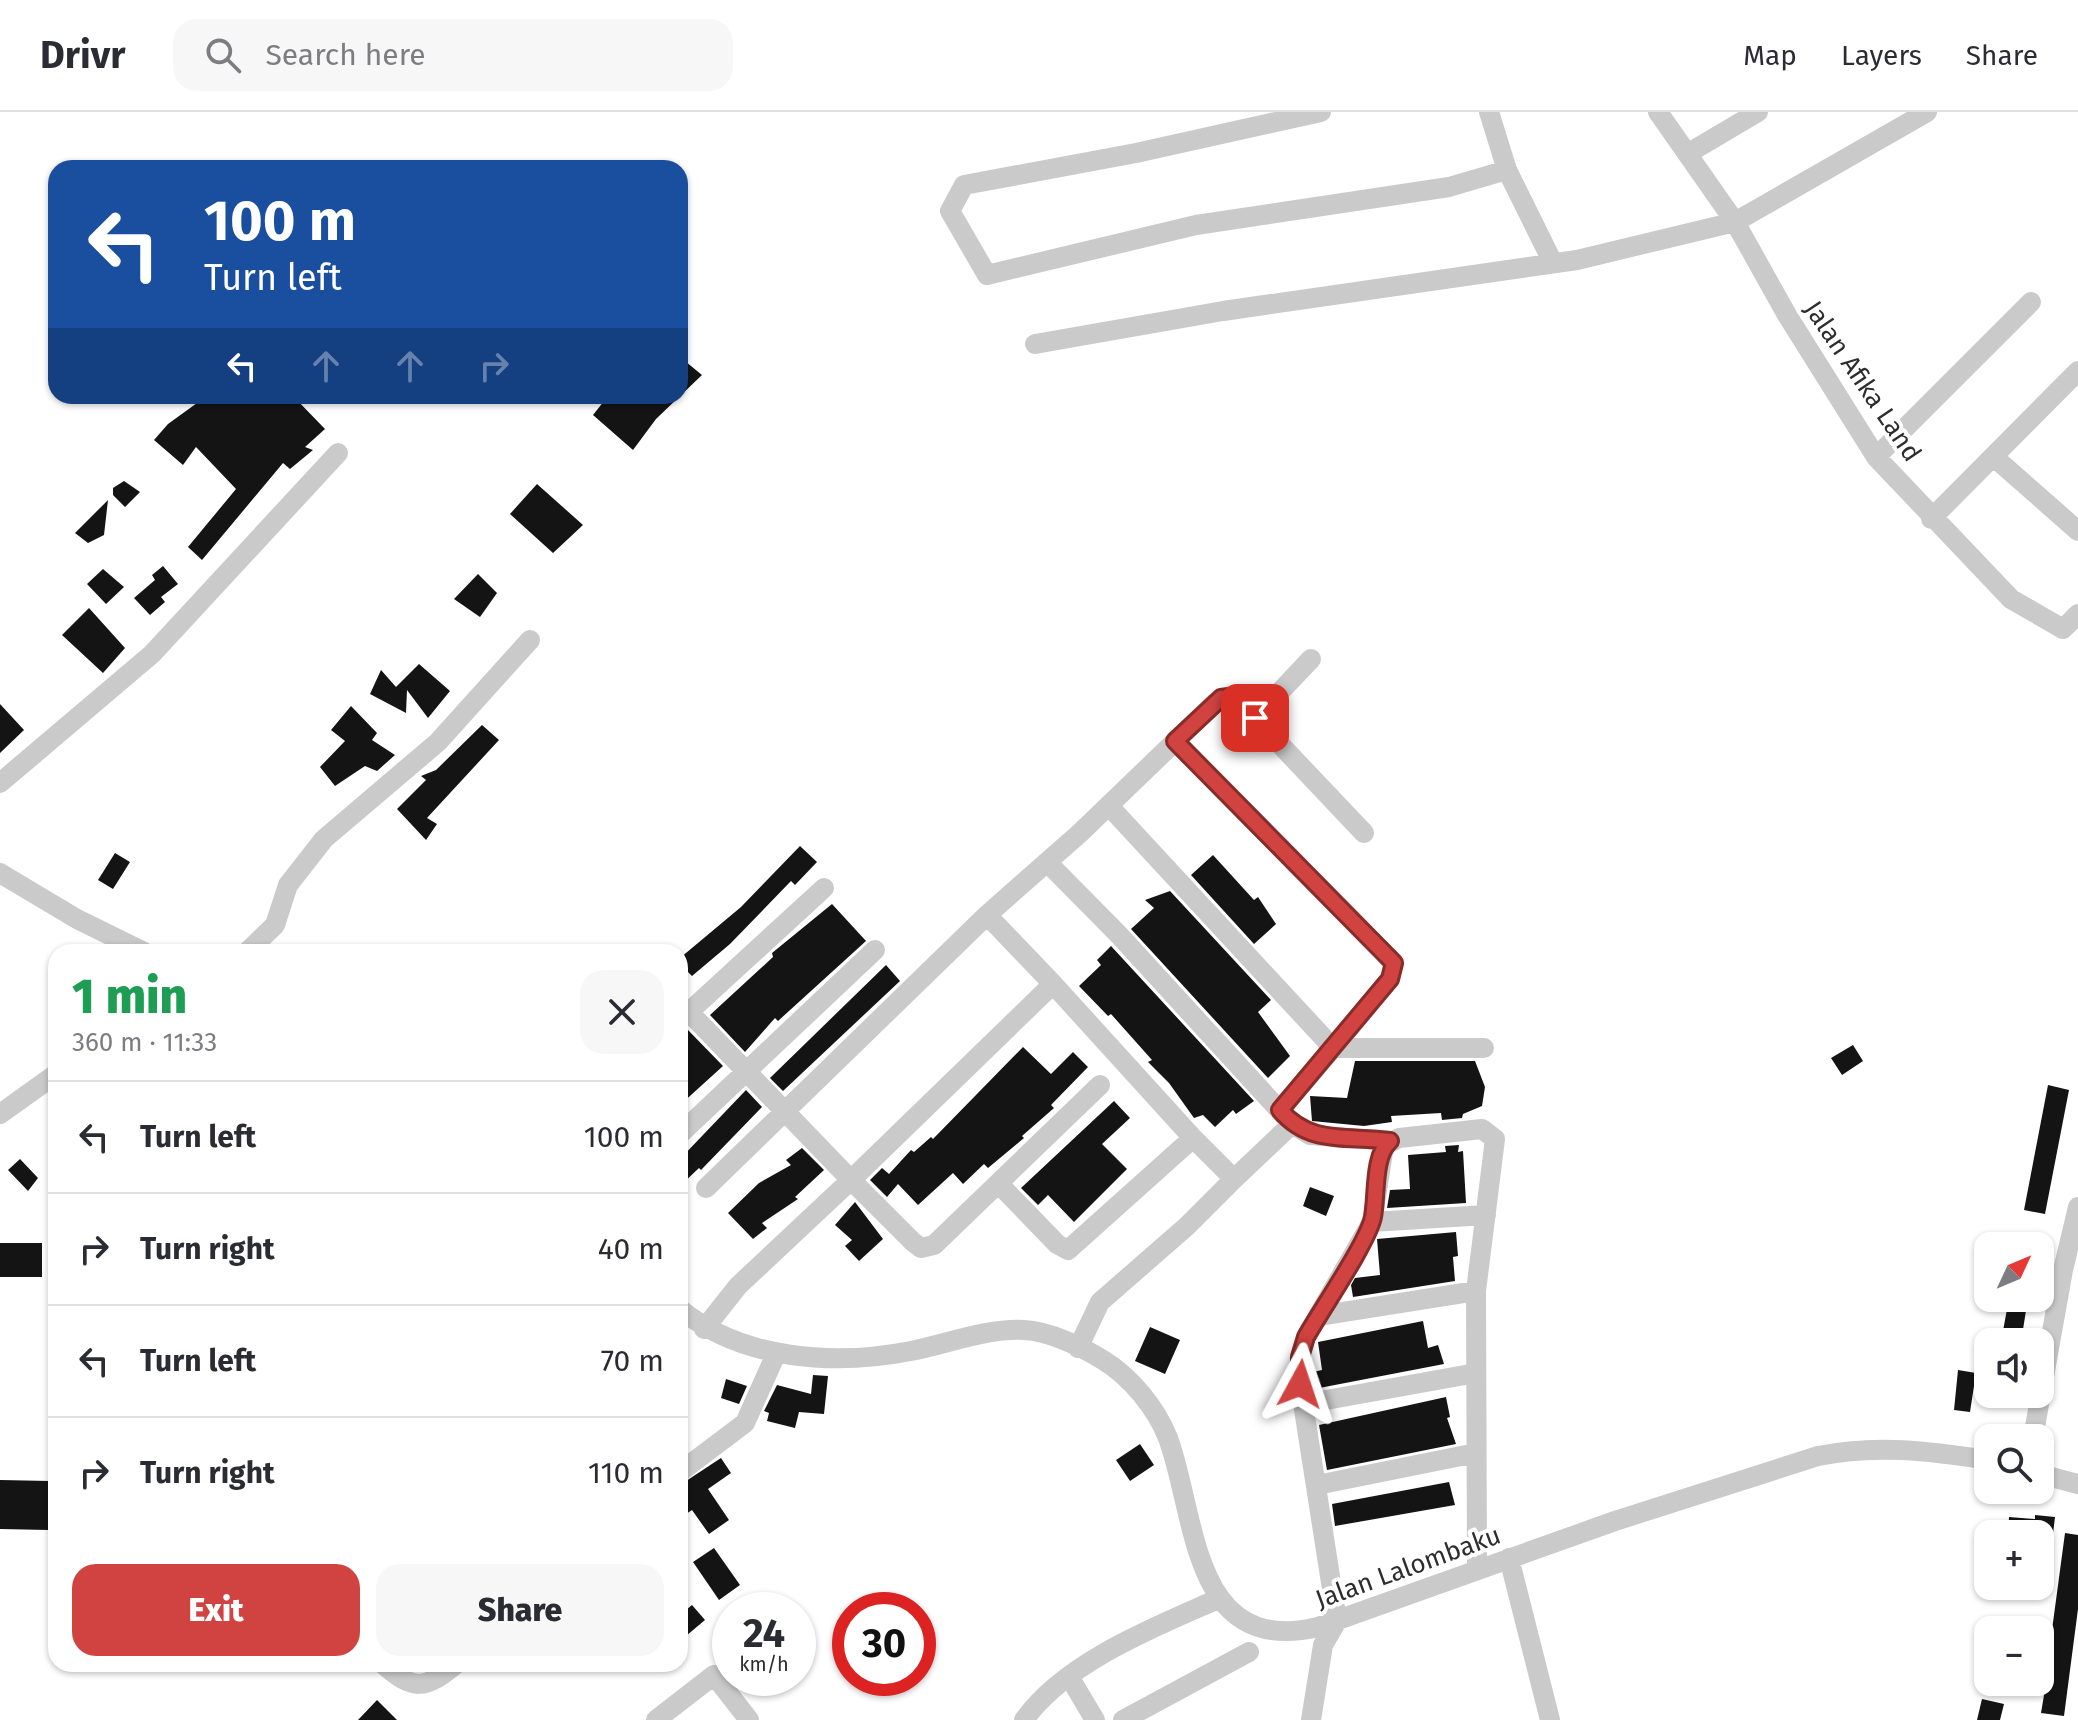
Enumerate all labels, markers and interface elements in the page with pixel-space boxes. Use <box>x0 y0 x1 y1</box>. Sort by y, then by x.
search box <box>173 19 733 91</box>
text: Drivr <box>40 32 125 78</box>
icon: search <box>201 33 245 77</box>
text: Search here <box>265 37 426 73</box>
text: Map <box>1743 39 1797 72</box>
text: Layers <box>1841 39 1922 72</box>
text: Share <box>1966 39 2038 72</box>
text: 100 m <box>204 188 356 255</box>
icon: left <box>72 192 176 296</box>
text: Turn left <box>204 256 342 300</box>
street label: Jalan Afika Land <box>1797 295 1928 467</box>
icon: left <box>220 344 264 388</box>
icon: ahead <box>304 344 348 388</box>
icon: ahead <box>388 344 432 388</box>
icon: right <box>472 344 516 388</box>
pin <box>1221 684 1289 752</box>
icon: arrive <box>1233 696 1277 740</box>
text: 1 min <box>72 968 187 1026</box>
button: close <box>580 970 664 1054</box>
text: 360 m · 11:33 <box>72 1027 217 1058</box>
icon: left <box>72 1115 116 1159</box>
text: Turn left <box>140 1119 256 1155</box>
text: 100 m <box>584 1119 664 1155</box>
icon: right <box>72 1227 116 1271</box>
text: Turn right <box>140 1231 275 1267</box>
text: 40 m <box>598 1231 664 1267</box>
north arrow <box>1974 1232 2054 1312</box>
map controls <box>1974 1232 2054 1696</box>
button: sound <box>1974 1328 2054 1408</box>
icon: left <box>72 1339 116 1383</box>
position arrow <box>1258 1342 1342 1426</box>
text: Turn left <box>140 1343 256 1379</box>
text: 70 m <box>601 1343 664 1379</box>
button: search <box>1974 1424 2054 1504</box>
icon: right <box>72 1451 116 1495</box>
text: Turn right <box>140 1455 275 1491</box>
text: 110 m <box>588 1455 664 1491</box>
street label: Jalan Lalombaku <box>1311 1520 1505 1615</box>
button: + <box>1974 1520 2054 1600</box>
button: Exit <box>72 1564 360 1656</box>
button: Share <box>376 1564 664 1656</box>
speed limit sign: 30 <box>832 1592 936 1696</box>
text: 24 <box>743 1610 785 1658</box>
button: − <box>1974 1616 2054 1696</box>
text: km/h <box>739 1652 789 1676</box>

